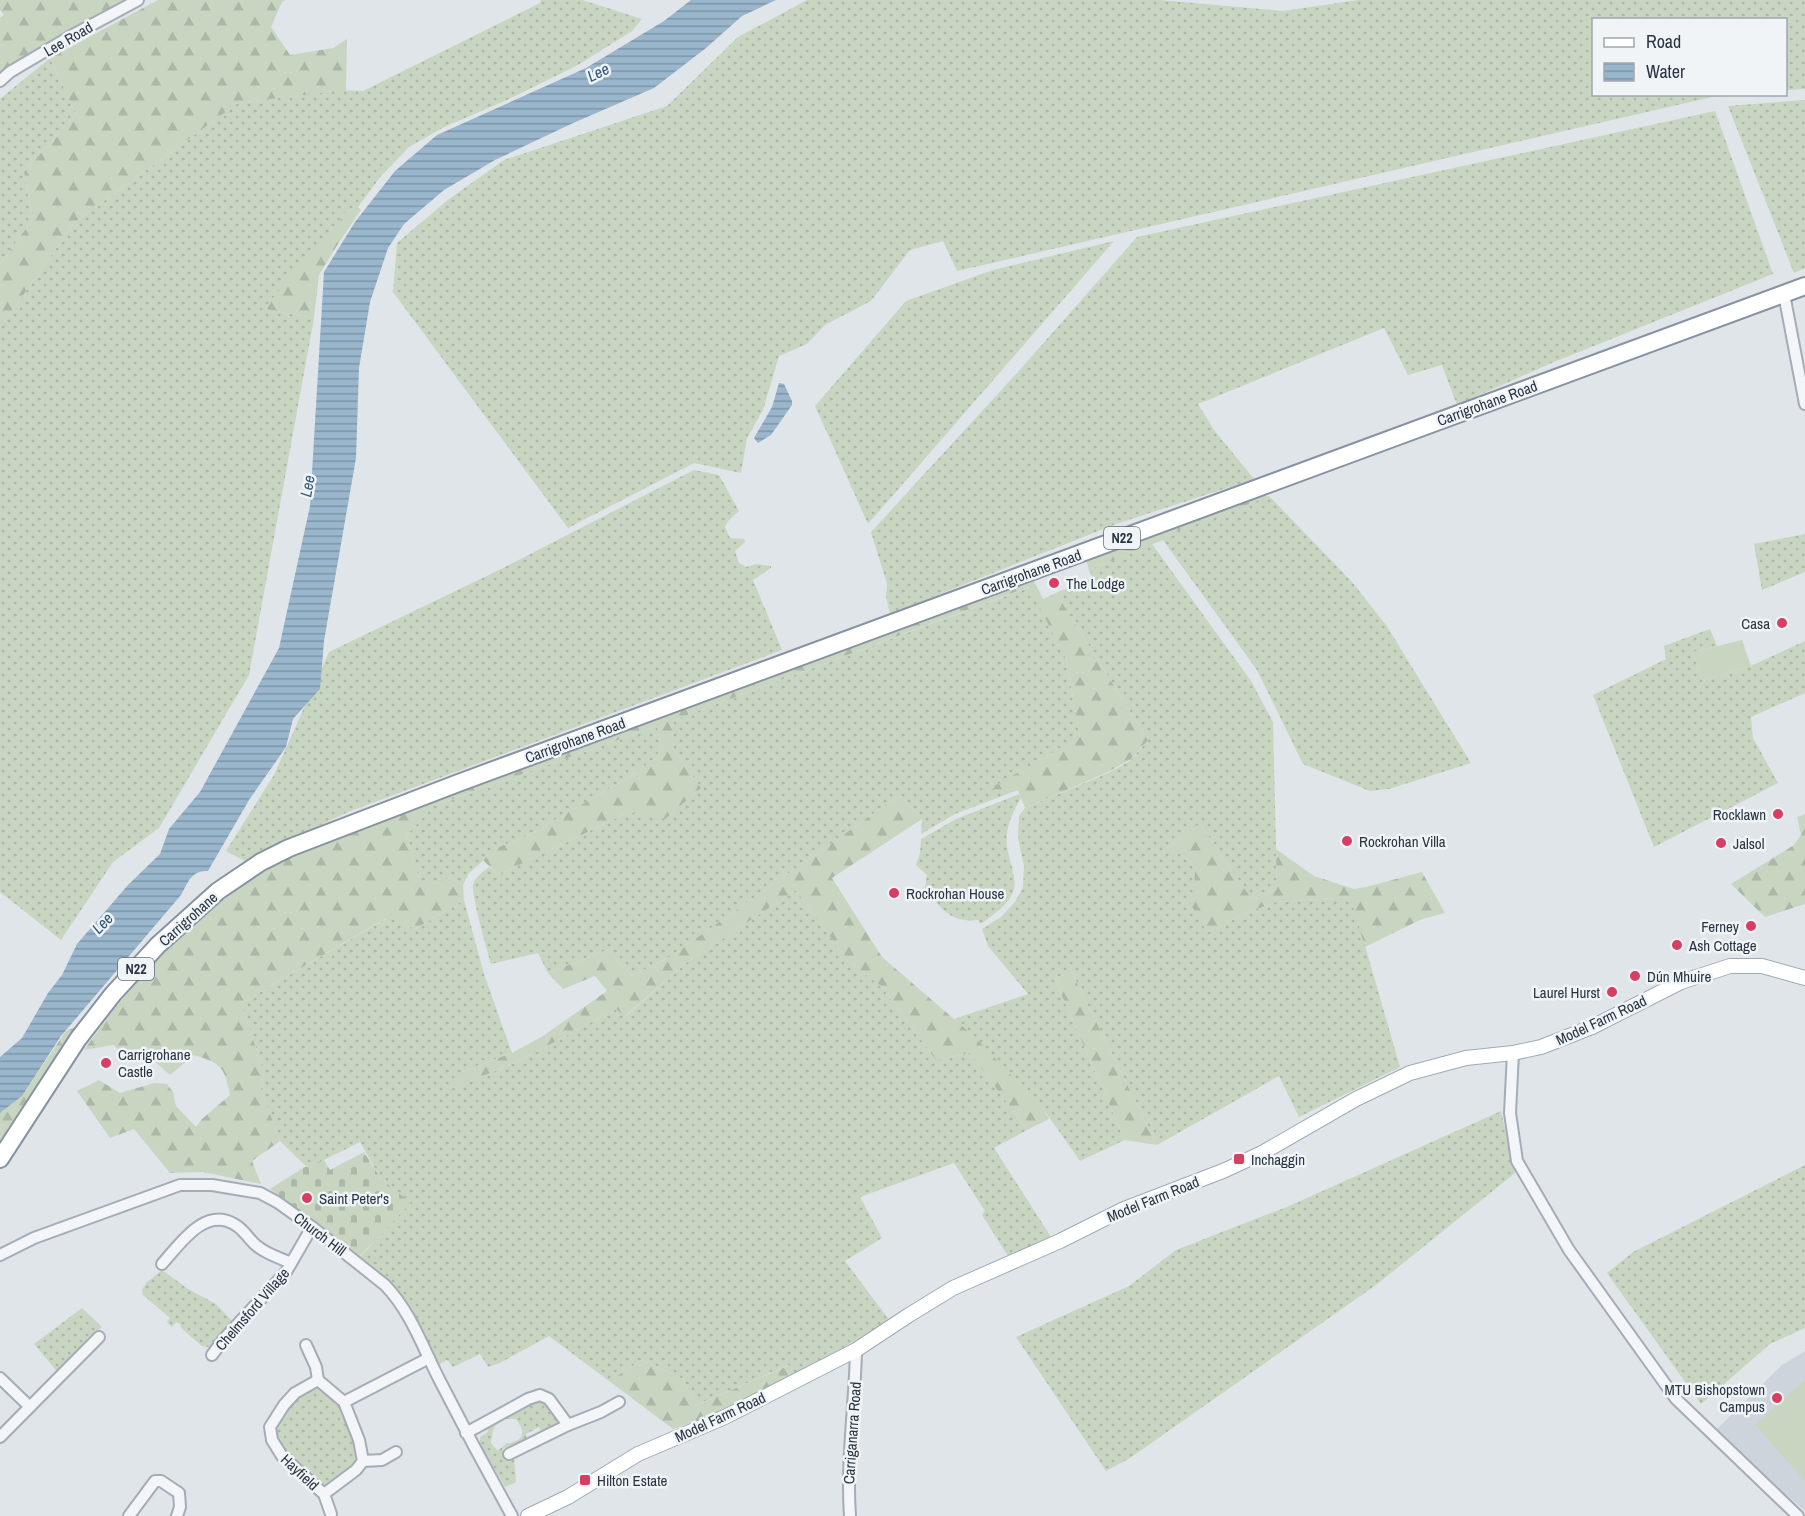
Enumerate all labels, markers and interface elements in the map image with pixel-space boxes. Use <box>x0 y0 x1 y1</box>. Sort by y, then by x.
street label: Lee Road <box>40 17 96 61</box>
legend <box>1592 18 1787 96</box>
text: Road <box>1646 29 1681 54</box>
water label: Lee <box>583 57 613 87</box>
text: Water <box>1646 59 1685 84</box>
street label: Carrigrohane Road <box>1434 375 1540 431</box>
water label: Lee <box>294 473 320 499</box>
road number: N22 <box>1104 527 1140 549</box>
street label: Carrigrohane Road <box>978 544 1084 600</box>
place label: The Lodge <box>1066 573 1125 594</box>
marker: The Lodge <box>1047 576 1061 590</box>
place label: Casa <box>1741 613 1770 634</box>
marker: Casa <box>1775 616 1789 630</box>
street label: Carrigrohane Road <box>522 712 628 768</box>
place label: Rocklawn <box>1713 804 1766 825</box>
marker: Rocklawn <box>1771 807 1785 821</box>
place label: Rockrohan Villa <box>1359 831 1446 852</box>
place label: Jalsol <box>1733 833 1764 854</box>
marker: Rockrohan Villa <box>1340 834 1354 848</box>
marker: Jalsol <box>1714 836 1728 850</box>
place label: Rockrohan House <box>906 883 1005 904</box>
marker: Rockrohan House <box>887 886 901 900</box>
street label: Carrigrohane <box>154 887 222 951</box>
water label: Lee <box>86 907 118 939</box>
place label: Ferney <box>1701 916 1740 937</box>
marker: Ferney <box>1744 919 1758 933</box>
place label: Ash Cottage <box>1688 935 1757 956</box>
marker: Ash Cottage <box>1670 938 1684 952</box>
road number: N22 <box>118 958 154 980</box>
place label: Dún Mhuire <box>1647 966 1711 987</box>
marker: Dún Mhuire <box>1628 969 1642 983</box>
place label: Laurel Hurst <box>1533 982 1601 1003</box>
marker: Laurel Hurst <box>1605 985 1619 999</box>
street label: Model Farm Road <box>1552 990 1650 1050</box>
place label: Carrigrohane Castle <box>118 1044 191 1082</box>
marker: Carrigrohane Castle <box>99 1056 113 1070</box>
place label: Inchaggin <box>1251 1149 1305 1170</box>
marker: Inchaggin <box>1232 1152 1246 1166</box>
street label: Model Farm Road <box>1104 1171 1202 1227</box>
place label: Saint Peter's <box>319 1188 389 1209</box>
marker: Saint Peter's <box>300 1191 314 1205</box>
street label: Church Hill <box>289 1207 351 1261</box>
street label: Chelmsford Village <box>210 1263 294 1355</box>
place label: MTU Bishopstown Campus <box>1665 1379 1765 1417</box>
street label: Carriganarra Road <box>838 1381 866 1485</box>
street label: Model Farm Road <box>671 1387 769 1447</box>
marker: MTU Bishopstown Campus <box>1770 1391 1784 1405</box>
street label: Hayfield <box>276 1449 324 1495</box>
place label: Hilton Estate <box>597 1470 668 1491</box>
marker: Hilton Estate <box>578 1473 592 1487</box>

